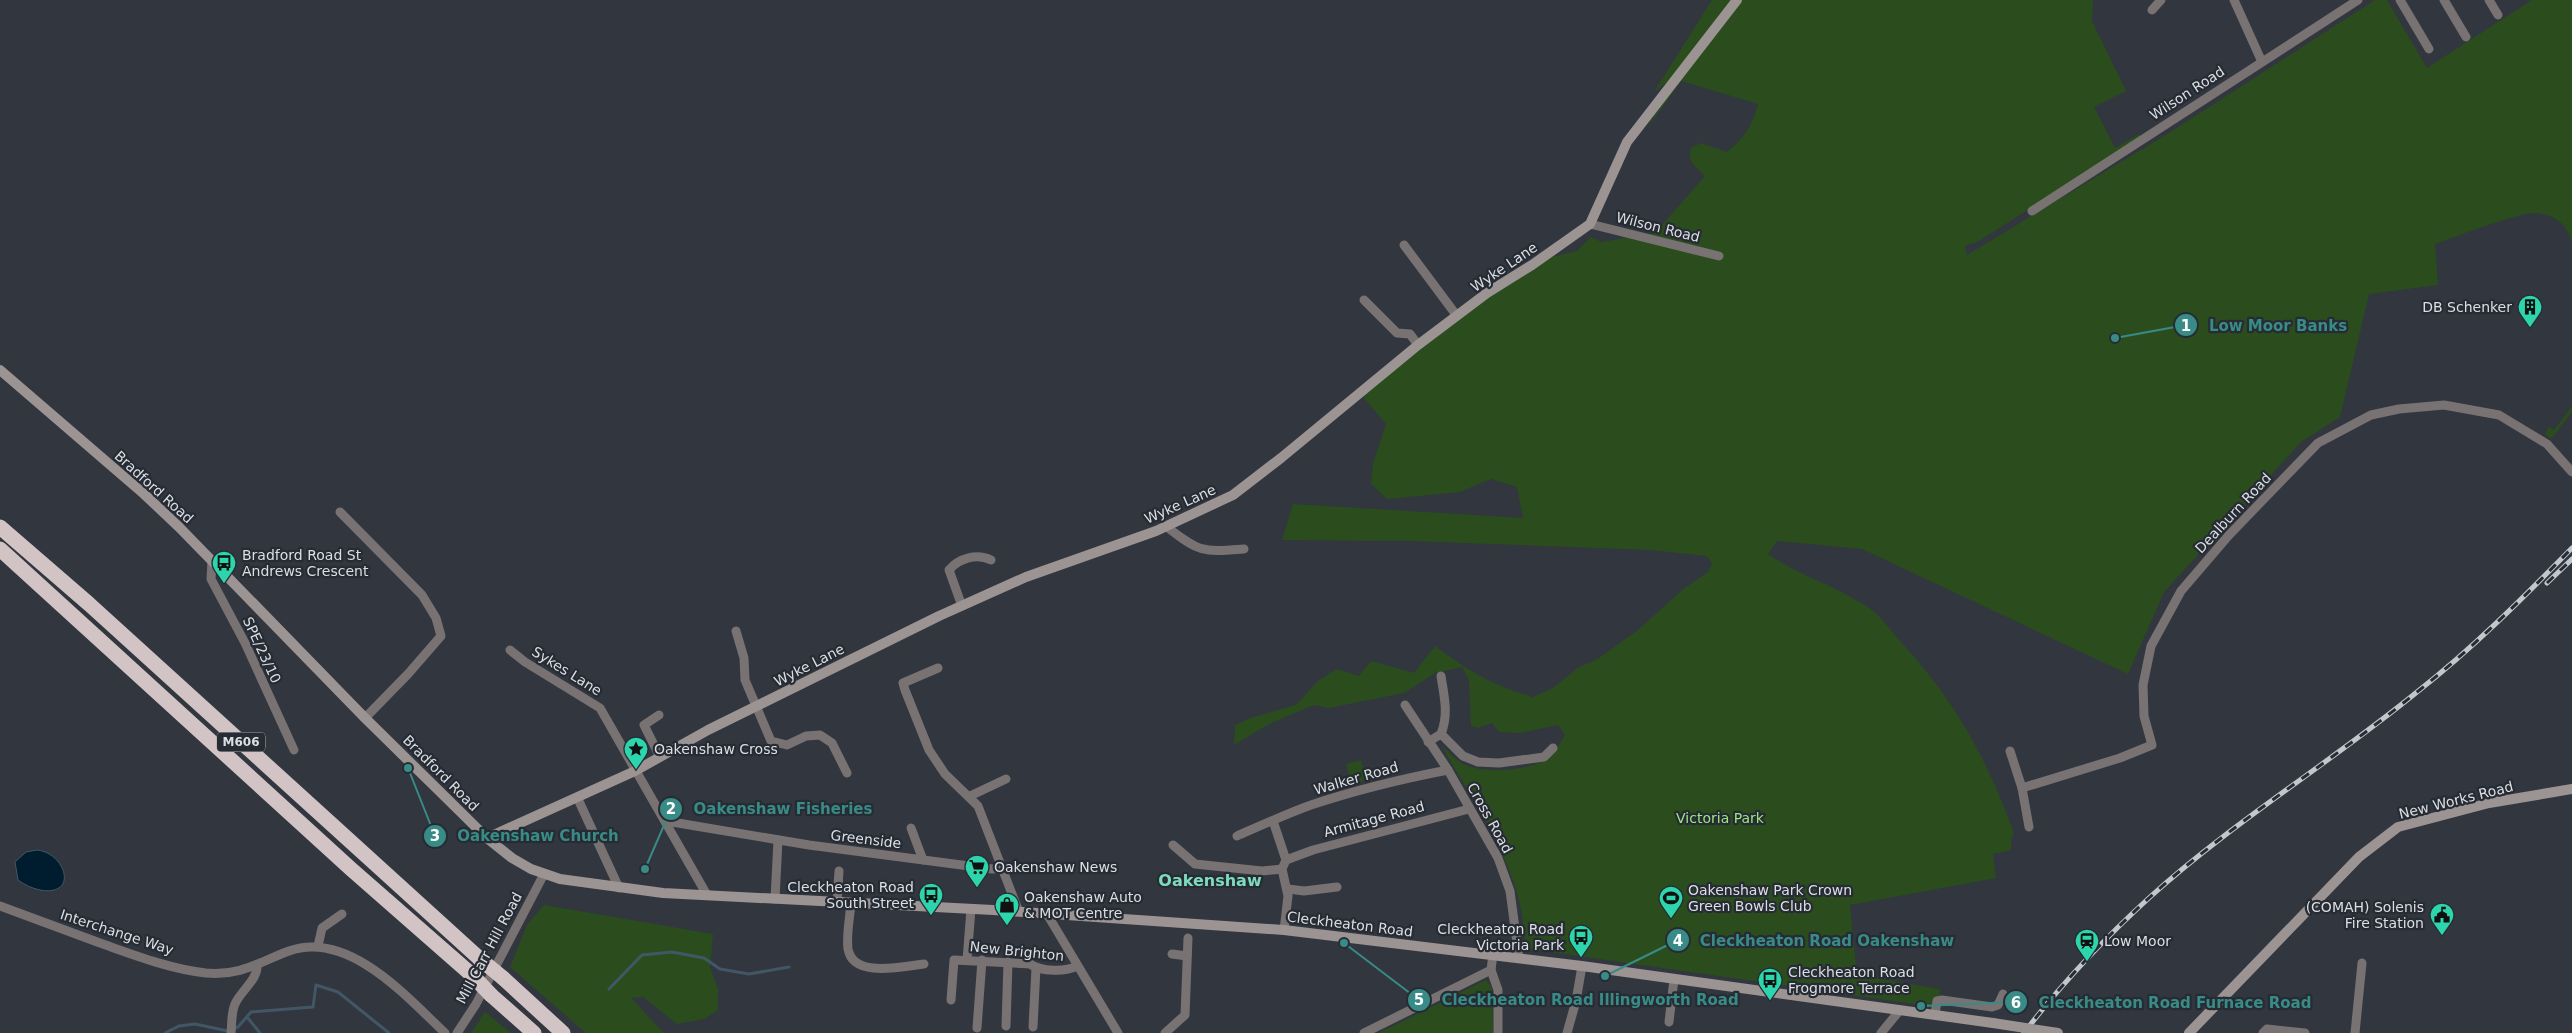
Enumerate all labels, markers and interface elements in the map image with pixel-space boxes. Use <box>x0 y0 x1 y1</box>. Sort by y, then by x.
street label: Wilson Road <box>2147 63 2227 123</box>
street label: Wilson Road <box>1615 209 1701 245</box>
street label: Wyke Lane <box>1468 239 1540 295</box>
building icon: DB Schenker <box>2517 294 2543 328</box>
place label: DB Schenker <box>2422 299 2512 315</box>
callout: Low Moor Banks <box>2174 310 2357 340</box>
text: 1 <box>2181 317 2191 335</box>
text: Low Moor Banks <box>2209 317 2347 335</box>
street label: Bradford Road <box>111 447 197 527</box>
street label: Dealburn Road <box>2192 470 2274 556</box>
street label: Wyke Lane <box>1142 481 1218 527</box>
place label: Bradford Road St Andrews Crescent <box>242 547 369 579</box>
bus stop icon: Bradford Road St Andrews Crescent <box>211 550 237 584</box>
street label: SPE/23/10 <box>240 614 284 686</box>
street label: Wyke Lane <box>771 641 847 689</box>
street label: Sykes Lane <box>529 643 605 699</box>
road number: M606 <box>217 732 265 752</box>
street label: Bradford Road <box>400 732 482 814</box>
place icon: Oakenshaw Cross <box>623 736 649 770</box>
place label: Oakenshaw Cross <box>654 741 778 757</box>
street label: Walker Road <box>1312 758 1400 798</box>
street label: New Works Road <box>2397 778 2515 822</box>
street label: Cross Road <box>1464 780 1516 856</box>
callout: Oakenshaw Fisheries <box>659 794 883 824</box>
street label: Armitage Road <box>1322 798 1426 840</box>
text: 2 <box>666 800 676 818</box>
text: Oakenshaw Fisheries <box>694 800 873 818</box>
park label: Victoria Park <box>1676 810 1765 826</box>
callout: Oakenshaw Church <box>422 821 629 851</box>
text: 3 <box>430 827 440 845</box>
text: Oakenshaw Church <box>457 827 619 845</box>
street label: Greenside <box>830 827 902 851</box>
supermarket icon: Oakenshaw News <box>964 854 990 888</box>
place label: Oakenshaw News <box>994 859 1117 875</box>
district label: Oakenshaw <box>1158 871 1262 890</box>
place label: Cleckheaton Road South Street <box>787 879 915 911</box>
bus stop icon: Cleckheaton Road South Street <box>918 882 944 916</box>
place label: Oakenshaw Park Crown Green Bowls Club <box>1688 882 1852 914</box>
sports icon: Oakenshaw Park Crown Green Bowls Club <box>1658 885 1684 919</box>
street label: Mill Carr Hill Road <box>453 889 525 1007</box>
place label: Oakenshaw Auto & MOT Centre <box>1024 889 1142 921</box>
shop icon: Oakenshaw Auto & MOT Centre <box>994 892 1020 926</box>
place label: (COMAH) Solenis Fire Station <box>2306 899 2424 931</box>
public building icon: (COMAH) Solenis Fire Station <box>2429 902 2455 936</box>
street label: Interchange Way <box>58 906 176 958</box>
street label: Cleckheaton Road <box>1286 908 1414 940</box>
place label: Cleckheaton Road Victoria Park <box>1437 921 1565 953</box>
bus stop icon: Cleckheaton Road Victoria Park <box>1568 924 1594 958</box>
callout: Cleckheaton Road Oakenshaw <box>1665 925 1964 955</box>
station icon: Low Moor <box>2074 928 2100 962</box>
text: 4 <box>1673 932 1683 950</box>
text: Cleckheaton Road Oakenshaw <box>1700 932 1954 950</box>
place label: Low Moor <box>2104 933 2171 949</box>
street label: New Brighton <box>969 938 1065 964</box>
place label: Cleckheaton Road Frogmore Terrace <box>1788 964 1915 996</box>
bus stop icon: Cleckheaton Road Frogmore Terrace <box>1757 967 1783 1001</box>
callout: Cleckheaton Road Illingworth Road <box>1407 985 1749 1015</box>
callout: Cleckheaton Road Furnace Road <box>2004 987 2322 1017</box>
text: 5 <box>1414 991 1424 1009</box>
text: Cleckheaton Road Illingworth Road <box>1441 991 1739 1009</box>
text: 6 <box>2011 994 2021 1012</box>
text: Cleckheaton Road Furnace Road <box>2039 994 2311 1012</box>

